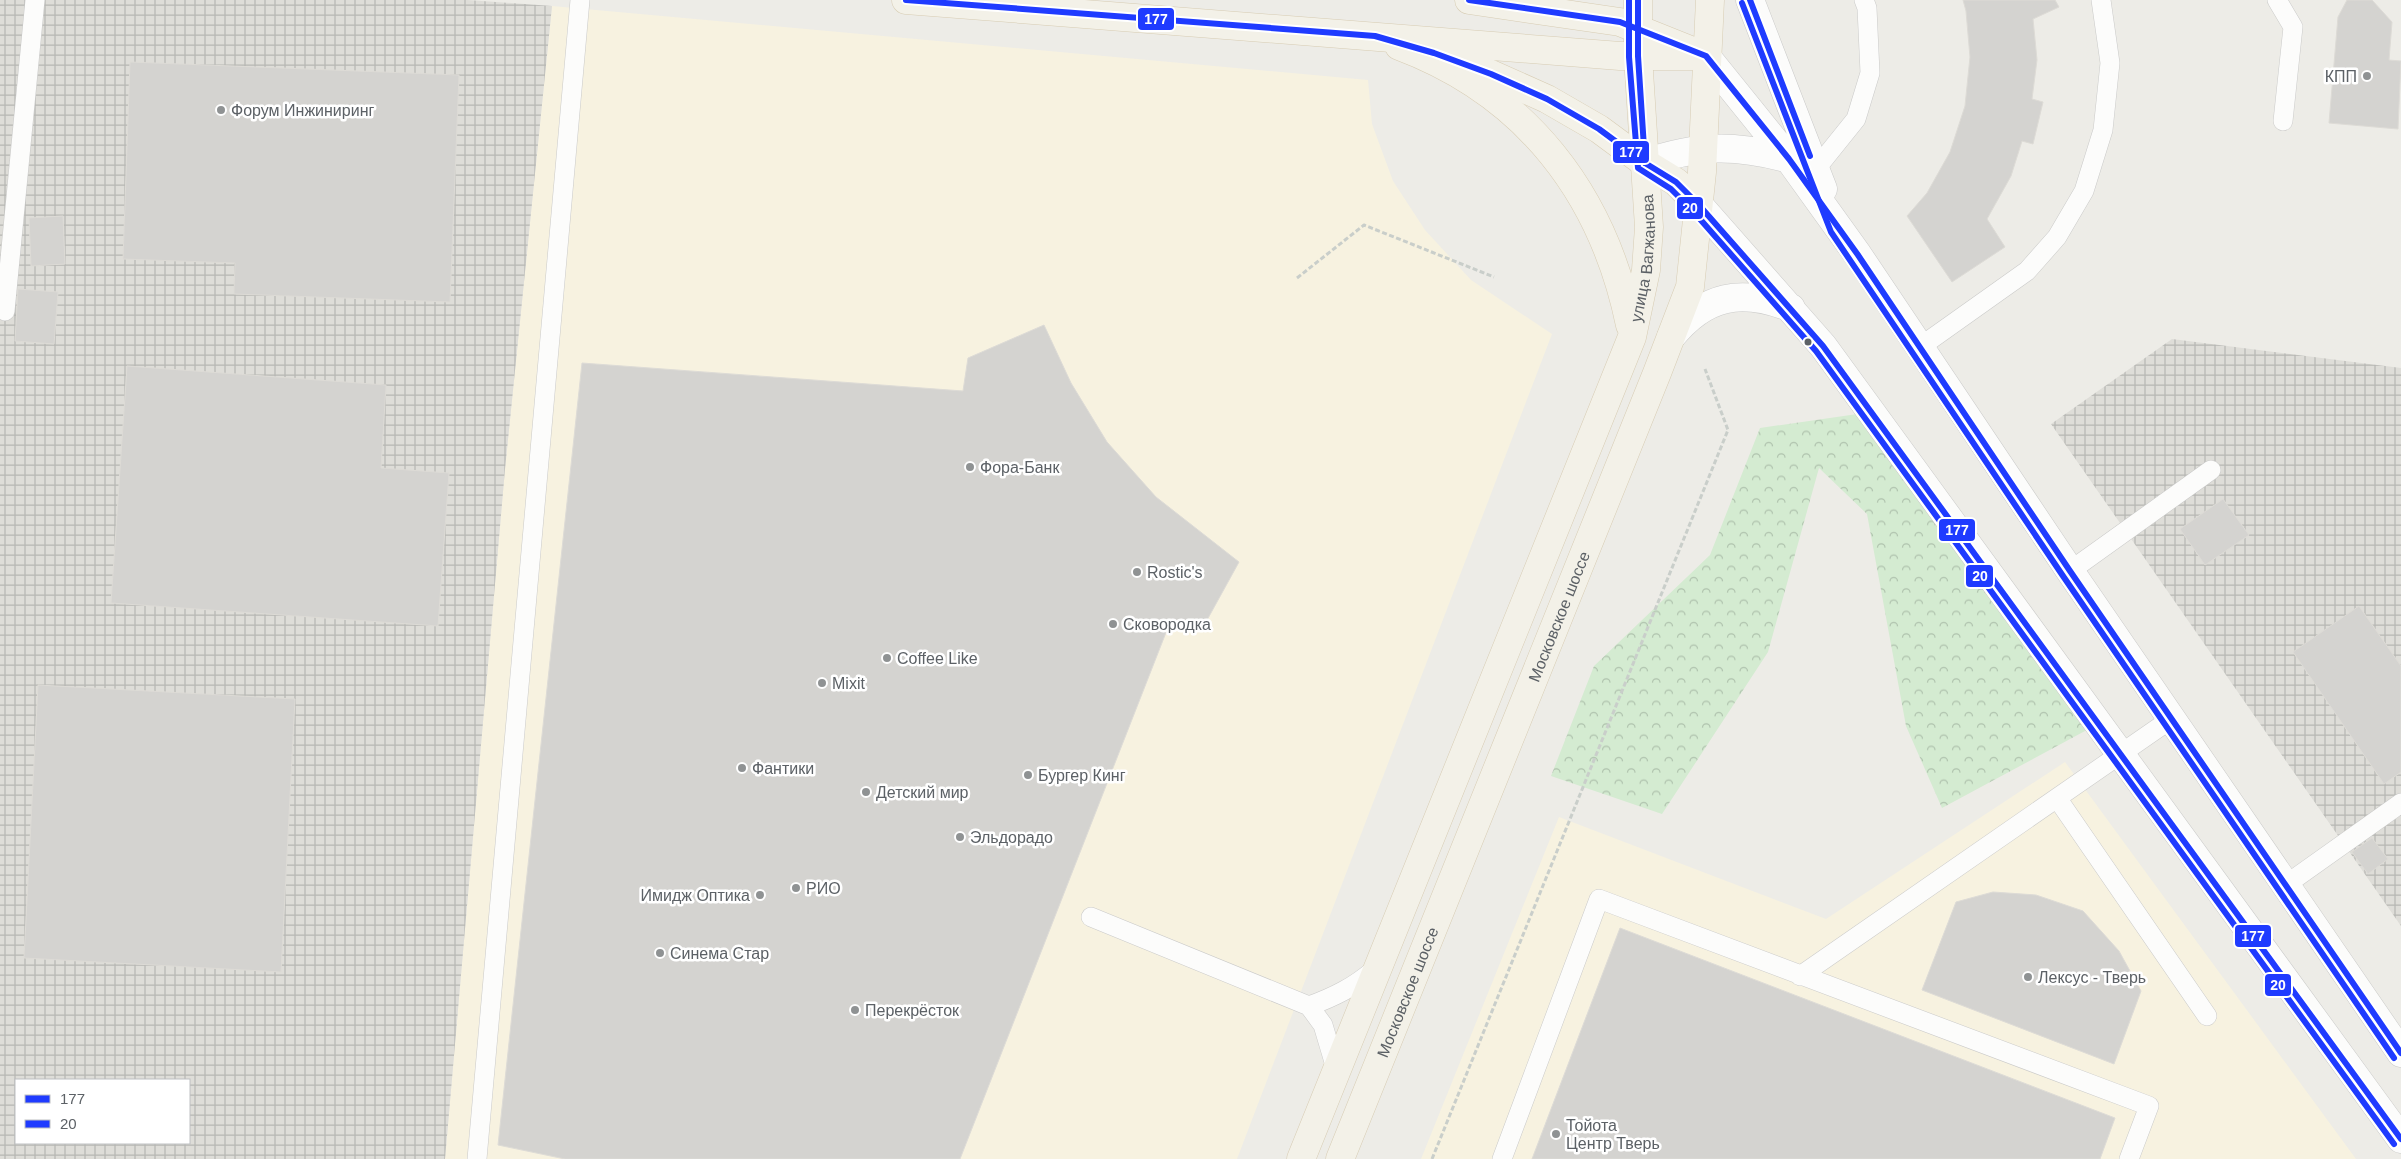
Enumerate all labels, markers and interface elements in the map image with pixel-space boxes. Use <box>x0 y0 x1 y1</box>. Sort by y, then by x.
line badge: 177 <box>1137 7 1175 31</box>
text: 177 <box>1144 11 1168 27</box>
place label: КПП <box>2325 68 2357 85</box>
marker: КПП <box>2361 70 2373 82</box>
place label: Форум Инжиниринг <box>231 102 374 119</box>
marker: Форум Инжиниринг <box>215 104 227 116</box>
line badge: 177 <box>1612 140 1650 164</box>
text: 177 <box>1619 144 1643 160</box>
street label: улица Вагжанова <box>1627 194 1658 323</box>
line badge: 20 <box>1676 196 1704 220</box>
text: 20 <box>1682 200 1698 216</box>
unlabelled marker <box>1803 337 1813 347</box>
place label: Фора-Банк <box>980 459 1060 476</box>
marker: Фора-Банк <box>964 461 976 473</box>
line badge: 177 <box>1938 518 1976 542</box>
text: 177 <box>1945 522 1969 538</box>
street label: Московское шоссе <box>1525 549 1593 684</box>
place label: Rostic's <box>1147 564 1203 581</box>
line badge: 20 <box>1965 564 1994 588</box>
marker: Rostic's <box>1131 566 1143 578</box>
text: 20 <box>1972 568 1988 584</box>
place label: Сковородка <box>1123 616 1211 633</box>
marker: Сковородка <box>1107 618 1119 630</box>
place label: Coffee Like <box>897 650 978 667</box>
marker: Coffee Like <box>881 652 893 664</box>
place label: Mixit <box>832 675 865 692</box>
marker: Mixit <box>816 677 828 689</box>
place label: Фантики <box>752 760 814 777</box>
marker: Фантики <box>736 762 748 774</box>
place label: Бургер Кинг <box>1038 767 1126 784</box>
marker: Бургер Кинг <box>1022 769 1034 781</box>
place label: Детский мир <box>876 784 969 801</box>
marker: Детский мир <box>860 786 872 798</box>
place label: Эльдорадо <box>970 829 1053 846</box>
marker: Эльдорадо <box>954 831 966 843</box>
place label: РИО <box>806 880 841 897</box>
marker: РИО <box>790 882 802 894</box>
place label: Имидж Оптика <box>640 887 750 904</box>
marker: Имидж Оптика <box>754 889 766 901</box>
street label: Московское шоссе <box>1373 924 1441 1060</box>
line badge: 177 <box>2234 924 2272 948</box>
text: 177 <box>2241 928 2265 944</box>
place label: Синема Стар <box>670 945 769 962</box>
marker: Синема Стар <box>654 947 666 959</box>
place label: Лексус - Тверь <box>2038 969 2146 986</box>
marker: Лексус - Тверь <box>2022 971 2034 983</box>
line badge: 20 <box>2264 973 2292 997</box>
text: 20 <box>2270 977 2286 993</box>
place label: Перекрёсток <box>865 1002 960 1019</box>
marker: Перекрёсток <box>849 1004 861 1016</box>
legend <box>15 1079 190 1144</box>
text: 177 <box>60 1090 85 1107</box>
text: 20 <box>60 1115 77 1132</box>
place label: Тойота Центр Тверь <box>1566 1117 1660 1152</box>
marker: Тойота Центр Тверь <box>1550 1128 1562 1140</box>

